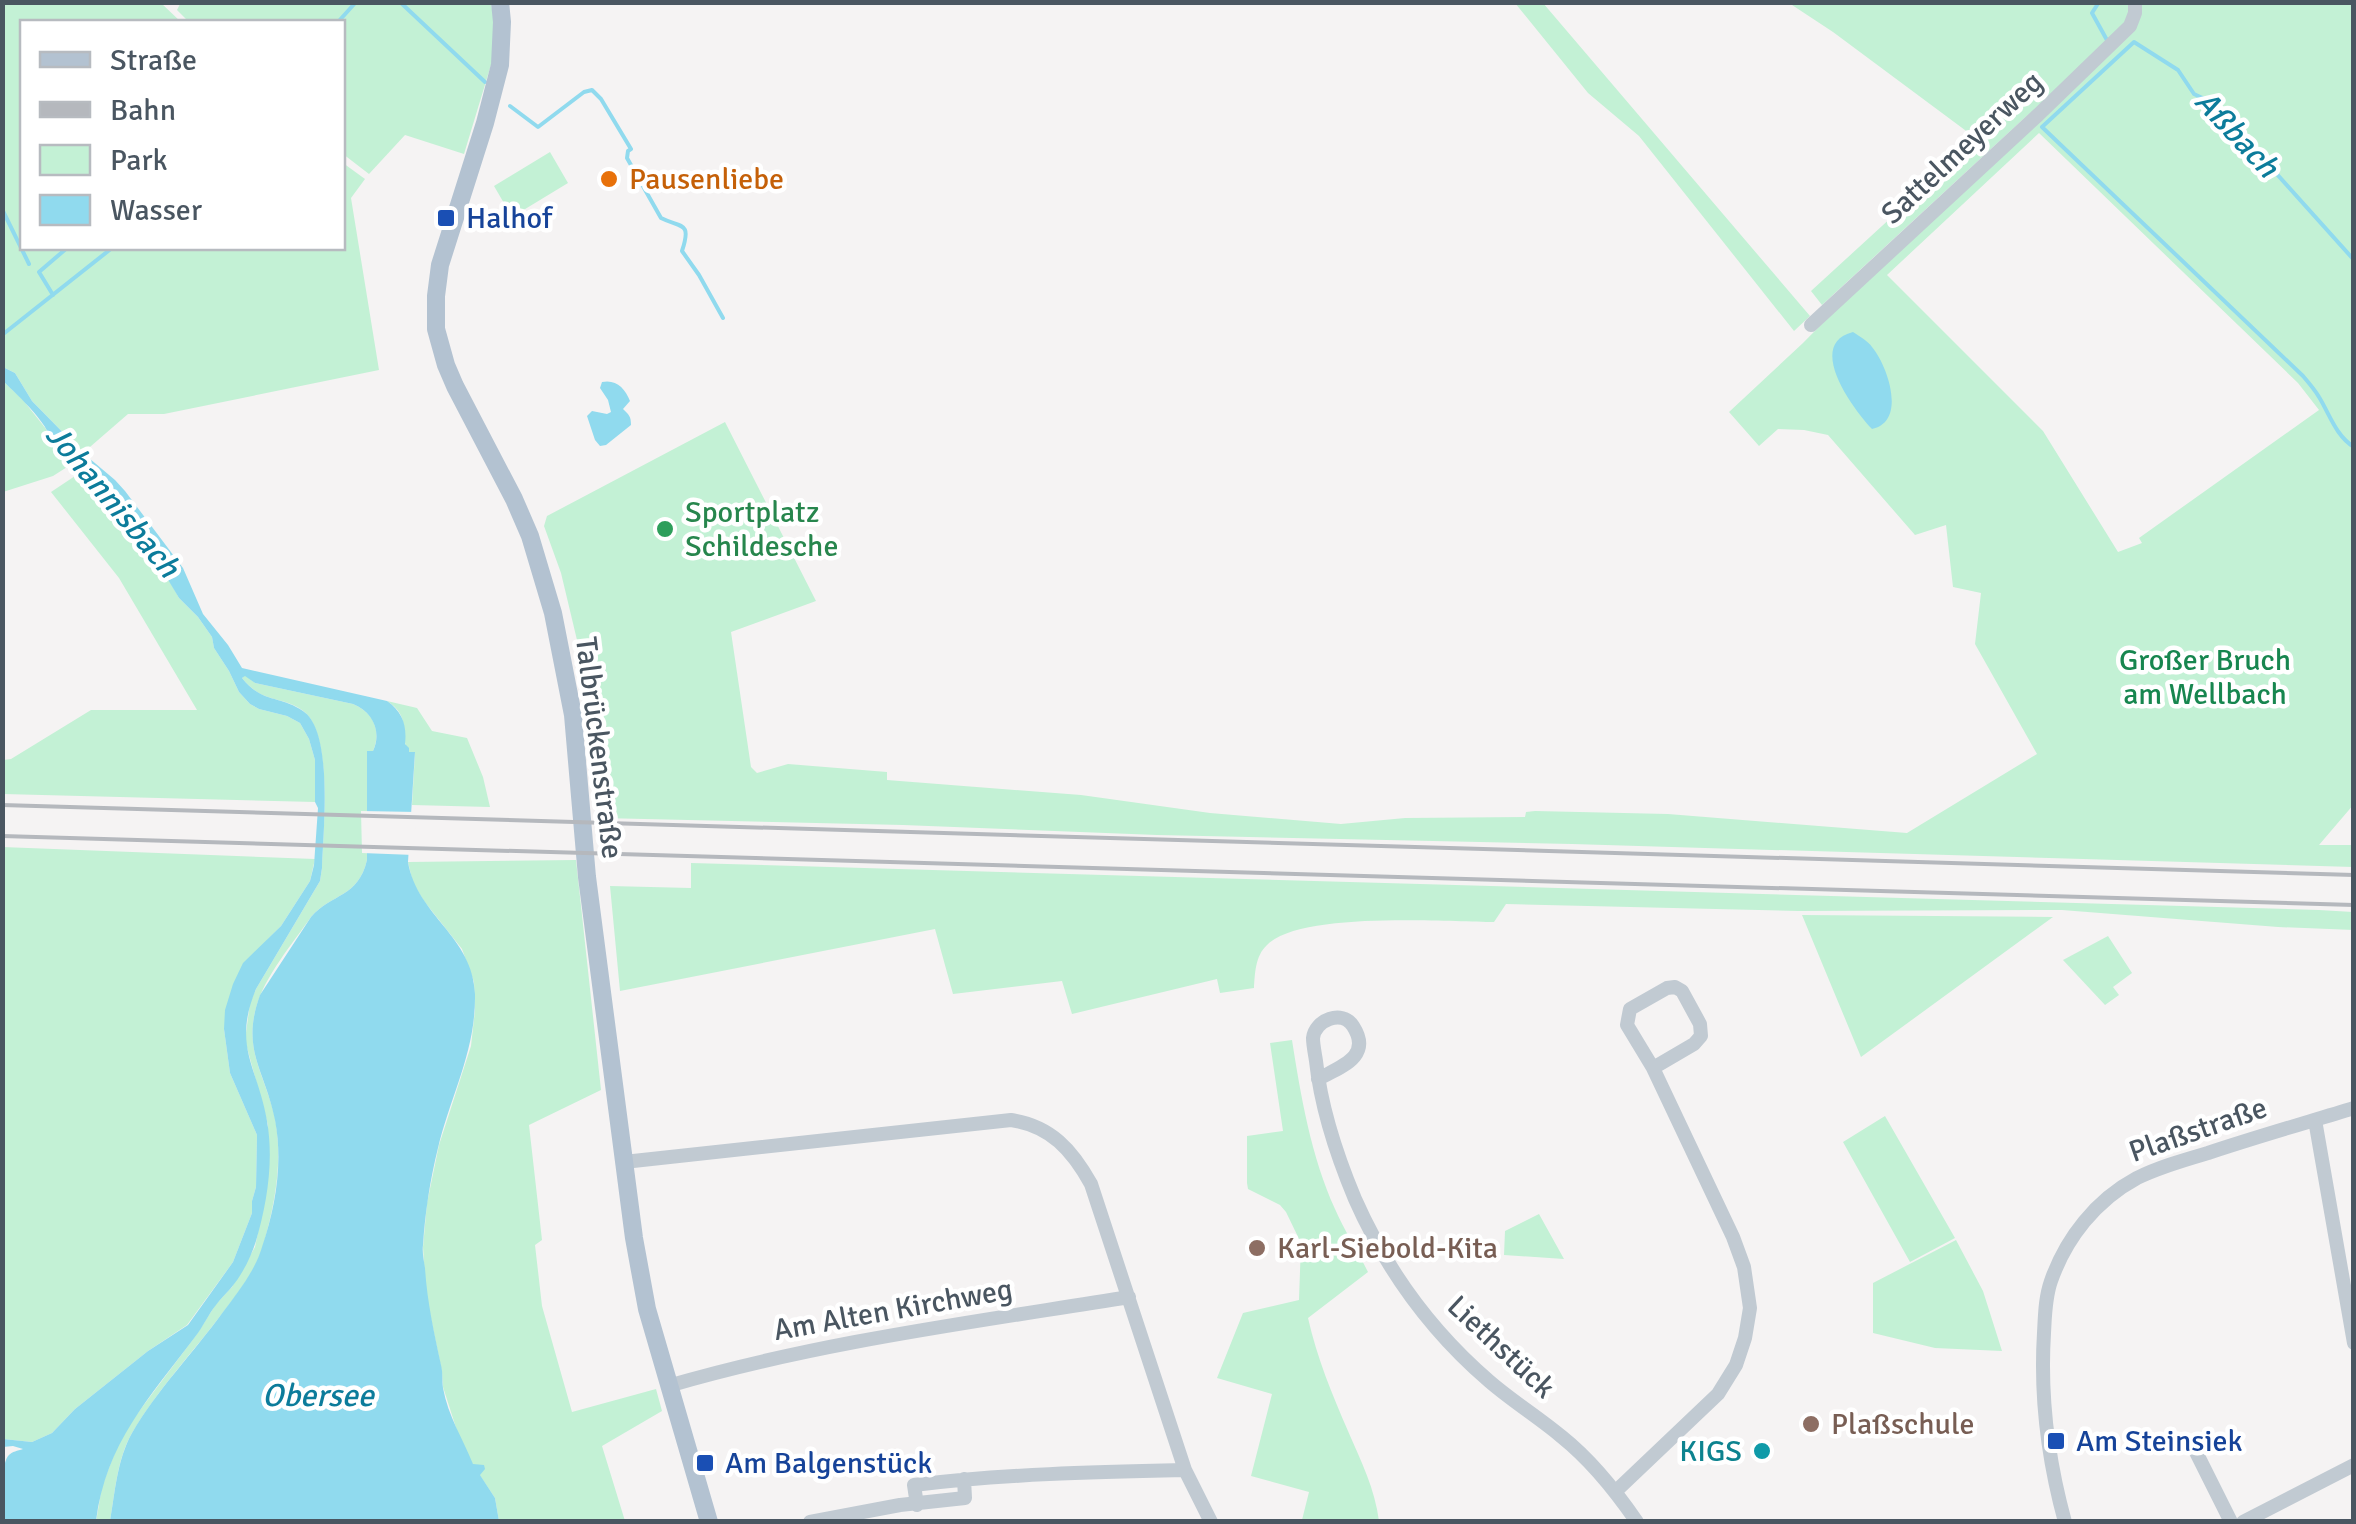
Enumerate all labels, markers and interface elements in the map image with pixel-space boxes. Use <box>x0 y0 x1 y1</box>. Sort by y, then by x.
legend <box>20 20 345 250</box>
text: Straße <box>110 42 197 79</box>
street label: Sattelmeyerweg <box>1874 64 2050 232</box>
water label: Aßbach <box>2187 82 2288 187</box>
text: Bahn <box>110 92 176 129</box>
text: Park <box>110 142 168 179</box>
place label: Pausenliebe <box>629 161 784 198</box>
marker: Pausenliebe <box>598 168 620 190</box>
text: Wasser <box>110 192 202 229</box>
place label: Halhof <box>466 200 554 237</box>
marker: Halhof <box>435 207 457 229</box>
water label: Johannisbach <box>38 417 189 587</box>
place label: Sportplatz Schildesche <box>685 494 838 565</box>
marker: Sportplatz Schildesche <box>654 518 676 540</box>
street label: Talbrückenstraße <box>567 635 631 861</box>
park label: Großer Bruch am Wellbach <box>2119 642 2291 713</box>
street label: Plaßstraße <box>2124 1089 2272 1171</box>
place label: Karl-Siebold-Kita <box>1277 1230 1498 1267</box>
marker: Karl-Siebold-Kita <box>1246 1237 1268 1259</box>
street label: Am Alten Kirchweg <box>771 1271 1015 1349</box>
street label: Liethstück <box>1439 1288 1563 1406</box>
water label: Obersee <box>262 1376 376 1415</box>
place label: Plaßschule <box>1831 1406 1974 1443</box>
marker: Plaßschule <box>1800 1413 1822 1435</box>
place label: Am Steinsiek <box>2076 1423 2243 1460</box>
marker: Am Steinsiek <box>2045 1430 2067 1452</box>
place label: KIGS <box>1679 1433 1742 1470</box>
marker: KIGS <box>1751 1440 1773 1462</box>
place label: Am Balgenstück <box>725 1445 932 1482</box>
marker: Am Balgenstück <box>694 1452 716 1474</box>

